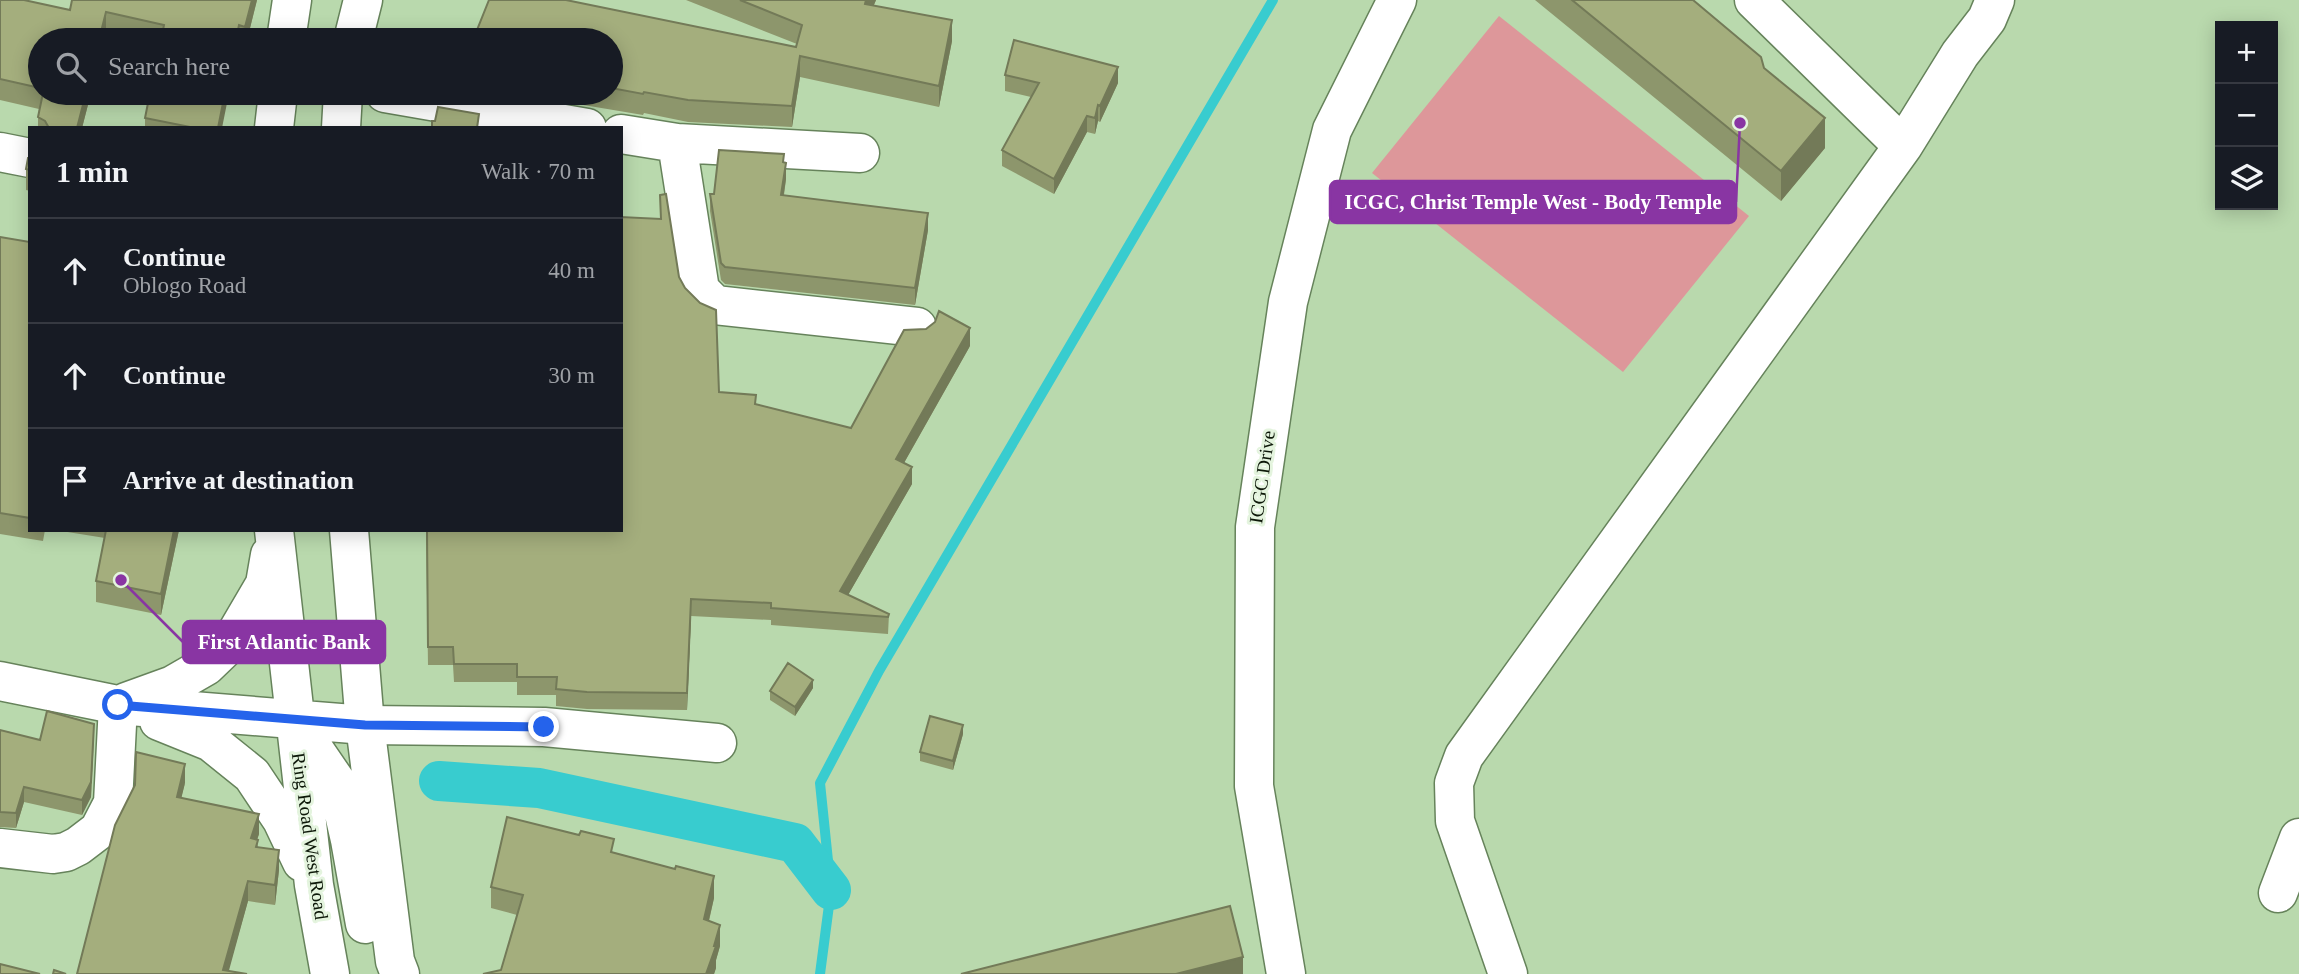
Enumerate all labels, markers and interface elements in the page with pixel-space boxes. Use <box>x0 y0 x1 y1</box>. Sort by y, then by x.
map controls <box>2215 21 2278 210</box>
button: + <box>2215 21 2278 84</box>
search box <box>28 28 623 105</box>
icon: search <box>52 48 90 86</box>
text: Search here <box>108 52 230 81</box>
button: − <box>2215 84 2278 147</box>
button: layers <box>2215 147 2278 210</box>
text: 1 min <box>56 155 129 188</box>
text: Walk · 70 m <box>481 159 595 184</box>
callout: ICGC, Christ Temple West - Body Temple <box>1330 181 1736 223</box>
text: ICGC, Christ Temple West - Body Temple <box>1344 190 1722 214</box>
text: Continue <box>123 243 226 272</box>
icon: ahead <box>56 252 94 290</box>
text: 40 m <box>548 258 595 283</box>
text: Oblogo Road <box>123 273 246 298</box>
icon: ahead <box>56 357 94 395</box>
text: Continue <box>123 361 226 390</box>
text: 30 m <box>548 363 595 388</box>
street label: ICGC Drive <box>1245 429 1279 525</box>
icon: arrive <box>56 462 94 500</box>
text: Arrive at destination <box>123 466 354 495</box>
callout: First Atlantic Bank <box>183 621 385 663</box>
text: First Atlantic Bank <box>198 630 371 654</box>
route start <box>102 689 133 720</box>
route end <box>528 711 559 742</box>
street label: Ring Road West Road <box>288 751 332 921</box>

